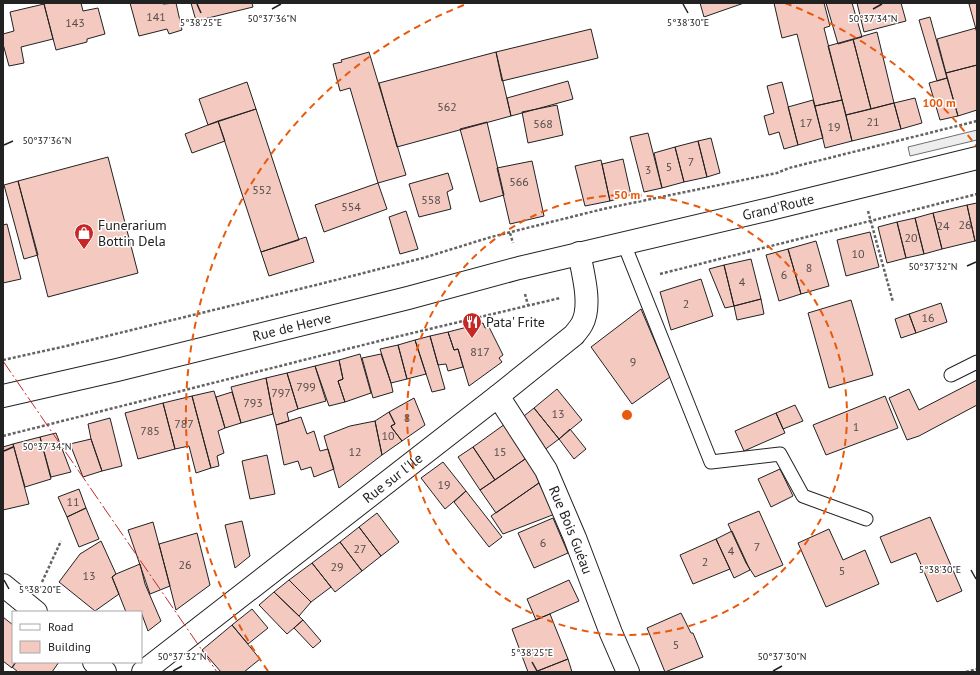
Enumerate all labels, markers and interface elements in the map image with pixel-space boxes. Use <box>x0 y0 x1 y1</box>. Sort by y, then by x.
house number: 141 <box>146 9 166 24</box>
text: 50°37'36"N <box>247 12 297 25</box>
text: 50°37'34"N <box>848 12 898 25</box>
house number: 143 <box>65 15 85 30</box>
text: 5°38'25"E <box>180 16 222 29</box>
text: 5°38'30"E <box>667 16 709 29</box>
text: 100 m <box>922 95 956 110</box>
house number: 562 <box>437 99 457 114</box>
house number: 21 <box>866 114 880 129</box>
house number: 17 <box>799 115 813 130</box>
house number: 568 <box>533 116 553 131</box>
house number: 19 <box>827 119 841 134</box>
text: 50°37'36"N <box>22 134 72 147</box>
house number: 7 <box>688 154 694 169</box>
house number: 5 <box>666 159 672 174</box>
house number: 3 <box>645 162 651 177</box>
house number: 566 <box>509 174 529 189</box>
house number: 552 <box>252 182 272 197</box>
text: 50 m <box>614 187 640 202</box>
street label: Grand'Route <box>741 189 816 224</box>
house number: 558 <box>421 192 441 207</box>
house number: 554 <box>341 199 361 214</box>
place label: Funerarium Bottin Dela <box>98 216 167 250</box>
house number: 26 <box>958 217 972 232</box>
house number: 24 <box>936 218 950 233</box>
shop icon: Funerarium Bottin Dela <box>73 222 95 250</box>
house number: 20 <box>904 230 918 245</box>
house number: 10 <box>851 246 865 261</box>
house number: 8 <box>806 260 812 275</box>
text: 50°37'32"N <box>908 260 958 273</box>
house number: 6 <box>781 267 787 282</box>
house number: 4 <box>739 274 746 289</box>
house number: 2 <box>683 296 689 311</box>
street label: Rue de Herve <box>251 308 333 345</box>
house number: 16 <box>921 310 935 325</box>
restaurant icon: Pata' Frite <box>461 311 483 339</box>
place label: Pata' Frite <box>486 313 545 331</box>
house number: 817 <box>470 344 490 359</box>
house number: 9 <box>630 354 636 369</box>
house number: 799 <box>296 379 316 394</box>
house number: 797 <box>271 385 291 400</box>
house number: 793 <box>243 395 263 410</box>
house number: 13 <box>551 406 565 421</box>
centre of rings <box>620 408 634 422</box>
house number: 8 <box>404 410 410 425</box>
house number: 787 <box>174 416 194 431</box>
house number: 1 <box>853 419 859 434</box>
house number: 785 <box>140 423 160 438</box>
house number: 10 <box>381 428 395 443</box>
text: 50°37'34"N <box>22 440 72 453</box>
house number: 12 <box>348 444 362 459</box>
house number: 15 <box>493 444 507 459</box>
street label: Rue sur l'Ile <box>359 449 426 507</box>
house number: 19 <box>437 477 451 492</box>
street label: Rue Bois Guéau <box>545 483 597 576</box>
house number: 11 <box>66 494 80 509</box>
house number: 6 <box>540 535 546 550</box>
house number: 7 <box>754 539 760 554</box>
house number: 27 <box>353 541 367 556</box>
house number: 4 <box>728 543 735 558</box>
house number: 2 <box>702 554 708 569</box>
house number: 26 <box>178 557 192 572</box>
house number: 29 <box>330 559 344 574</box>
house number: 5 <box>839 563 845 578</box>
text: 5°38'30"E <box>919 563 961 576</box>
house number: 13 <box>82 568 96 583</box>
text: 5°38'20"E <box>19 583 61 596</box>
legend <box>12 611 142 663</box>
text: Road <box>48 619 73 634</box>
house number: 5 <box>673 637 679 652</box>
text: Building <box>48 639 91 654</box>
text: 5°38'25"E <box>511 646 553 659</box>
text: 50°37'32"N <box>157 650 207 663</box>
text: 50°37'30"N <box>757 650 807 663</box>

